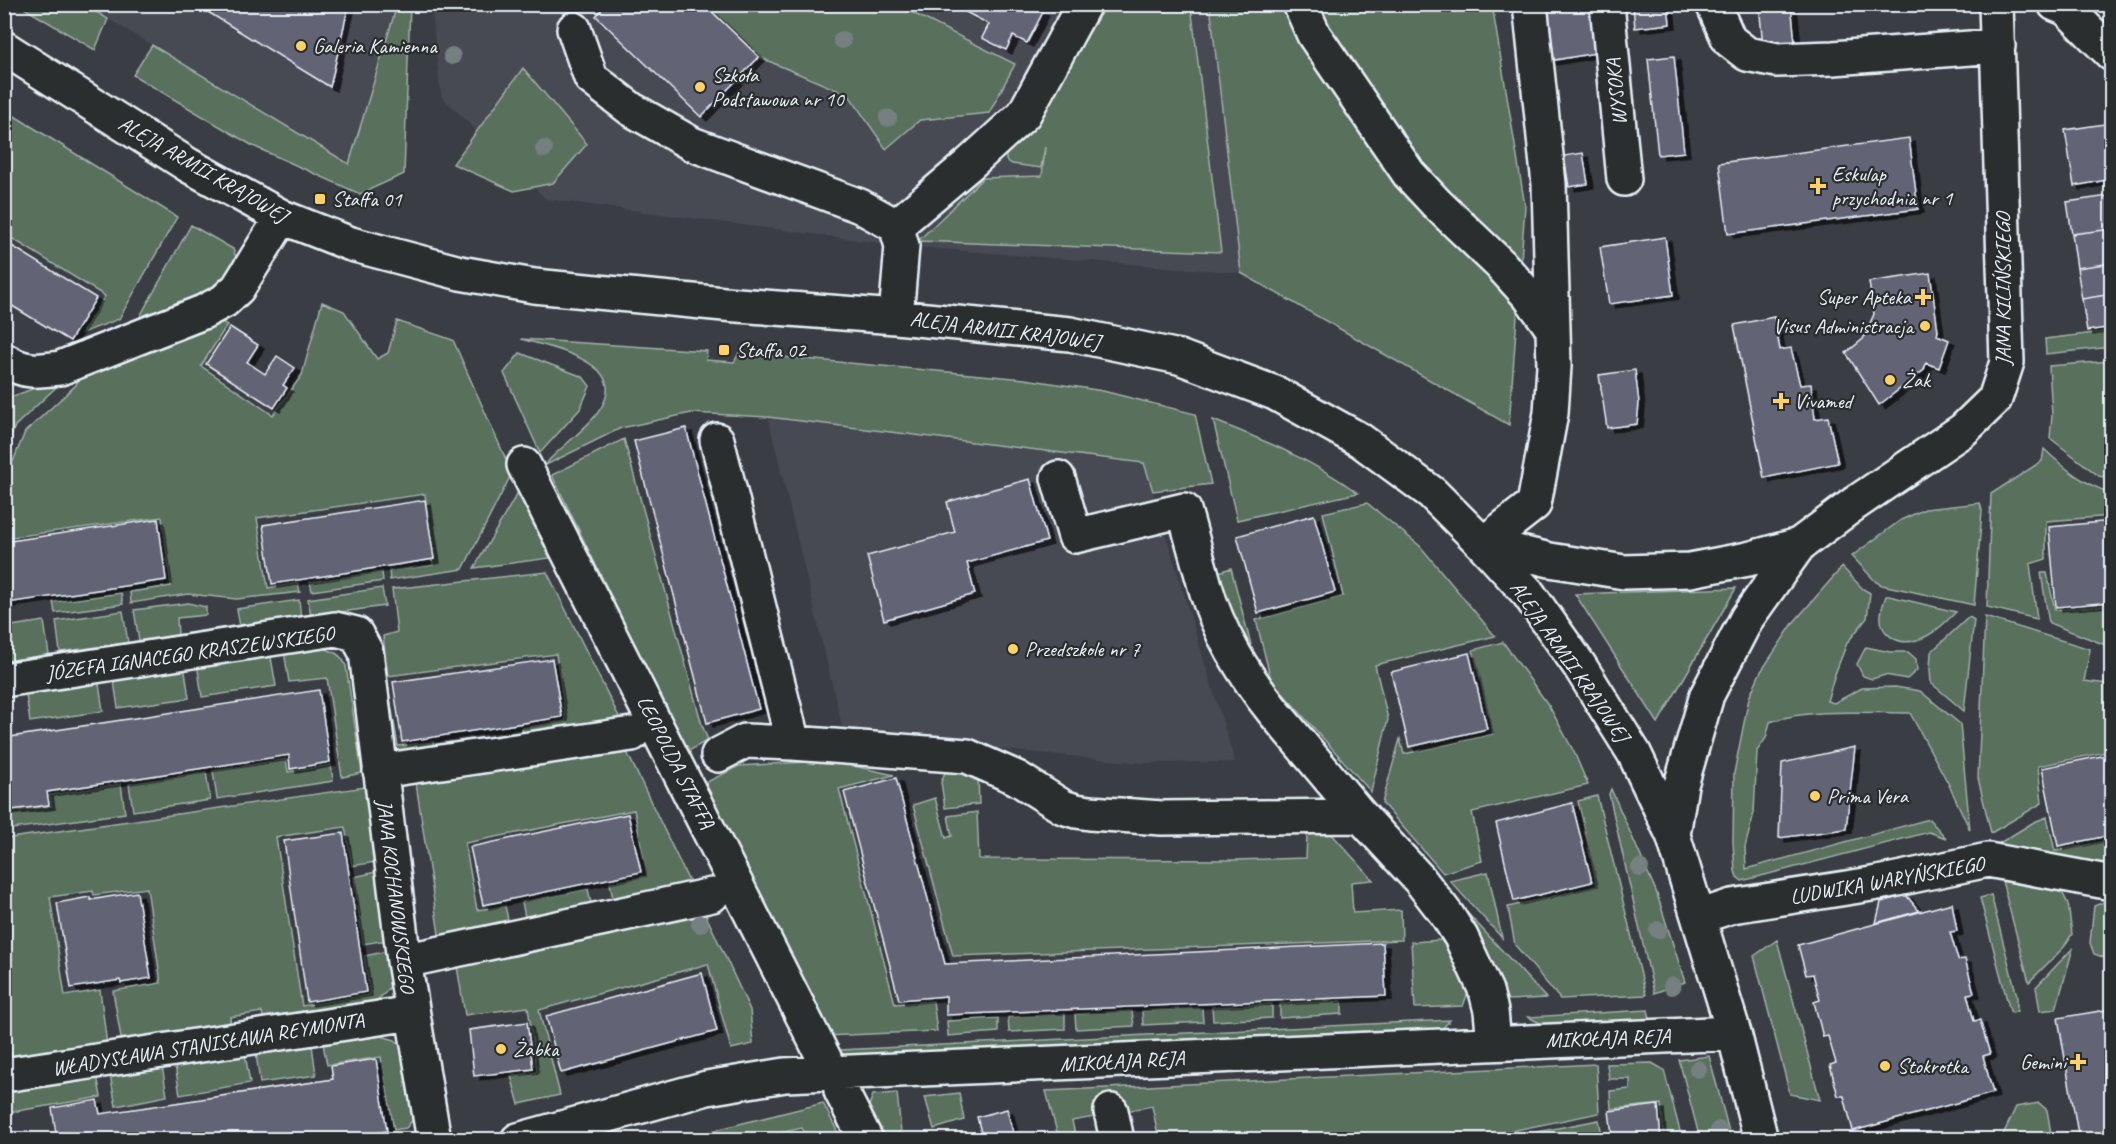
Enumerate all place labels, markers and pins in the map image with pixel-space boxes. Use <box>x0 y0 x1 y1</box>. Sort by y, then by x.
place label: Galeria Kamienna <box>313 33 438 59</box>
marker: Galeria Kamienna <box>294 39 308 53</box>
place label: Szkoła Podstawowa nr 10 <box>712 62 845 112</box>
marker: Szkoła Podstawowa nr 10 <box>693 80 707 94</box>
place label: Eskulap przychodnia nr 1 <box>1832 161 1954 211</box>
marker: Eskulap przychodnia nr 1 <box>1809 177 1827 195</box>
place label: Staffa 01 <box>332 186 403 212</box>
marker: Staffa 01 <box>313 192 327 206</box>
place label: Super Apteka <box>1817 284 1913 310</box>
marker: Super Apteka <box>1916 290 1930 304</box>
place label: Visus Administracja <box>1773 313 1915 339</box>
marker: Visus Administracja <box>1918 319 1932 333</box>
place label: Staffa 02 <box>736 337 807 363</box>
marker: Staffa 02 <box>717 343 731 357</box>
place label: Żak <box>1902 367 1932 393</box>
marker: Żak <box>1883 373 1897 387</box>
place label: Vivamed <box>1794 388 1854 414</box>
marker: Vivamed <box>1772 392 1790 410</box>
place label: Przedszkole nr 7 <box>1025 636 1141 662</box>
marker: Przedszkole nr 7 <box>1006 642 1020 656</box>
place label: Prima Vera <box>1827 783 1910 809</box>
marker: Prima Vera <box>1808 789 1822 803</box>
place label: Żabka <box>513 1036 560 1062</box>
marker: Żabka <box>494 1042 508 1056</box>
place label: Gemini <box>2020 1049 2069 1075</box>
place label: Stokrotka <box>1897 1053 1970 1079</box>
marker: Gemini <box>2071 1055 2085 1069</box>
marker: Stokrotka <box>1878 1059 1892 1073</box>

